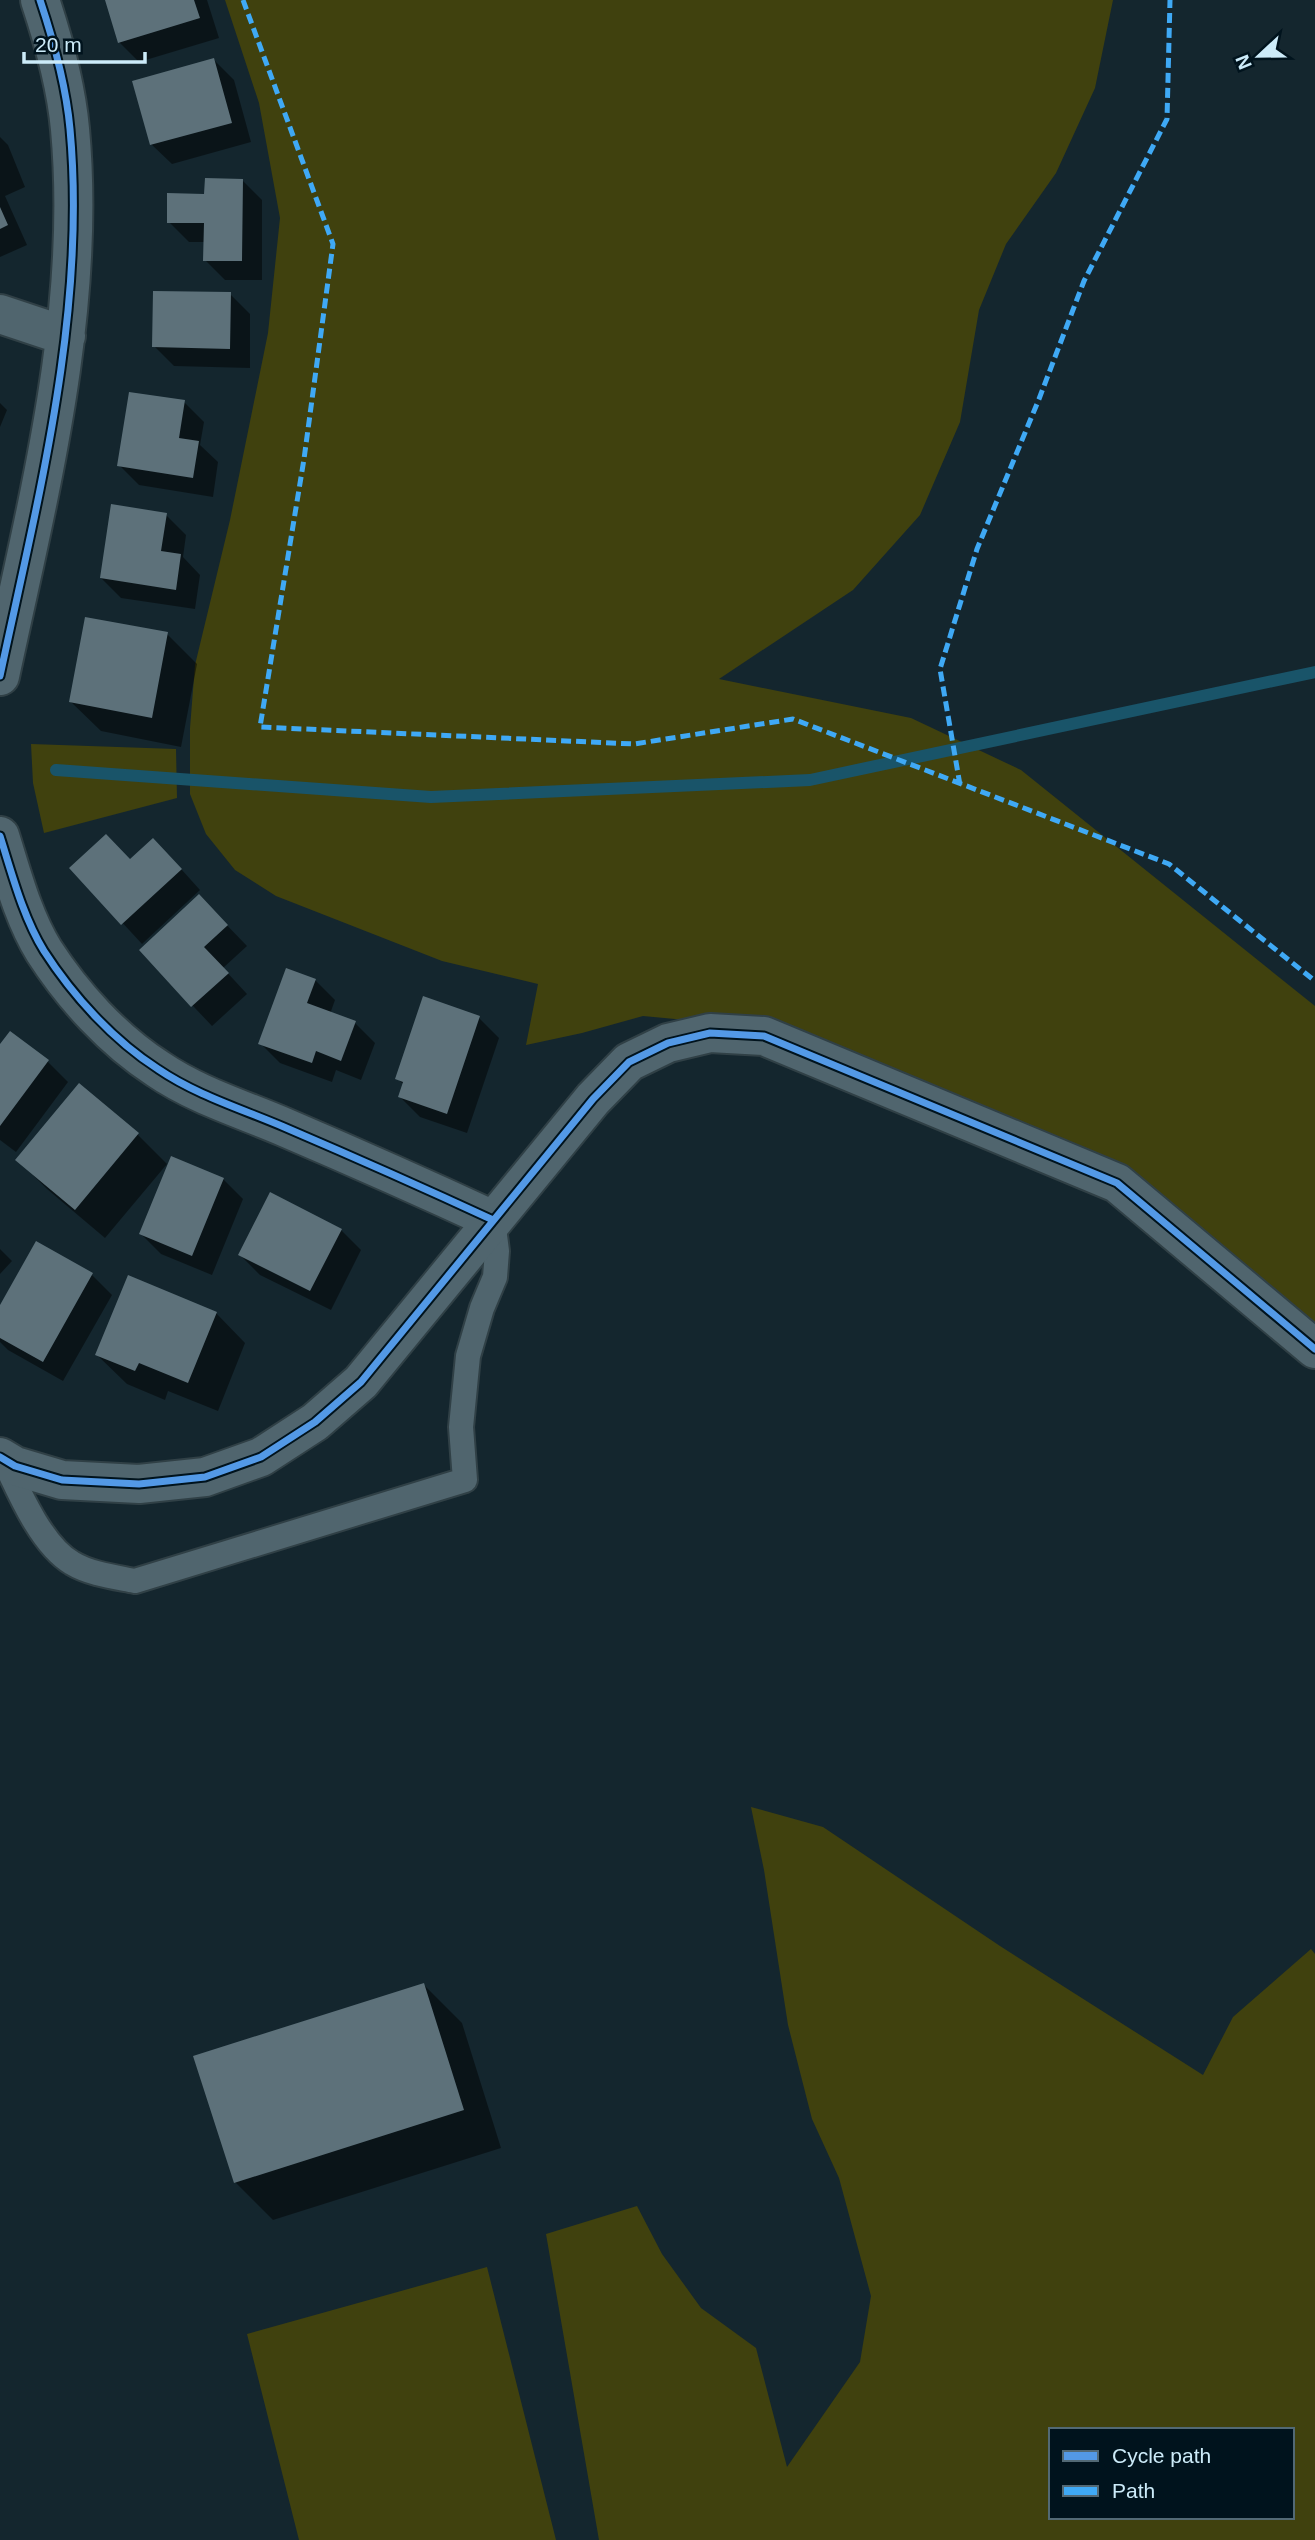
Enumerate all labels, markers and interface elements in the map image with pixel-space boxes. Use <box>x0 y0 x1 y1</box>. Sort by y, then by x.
scale bar <box>24 21 145 65</box>
north arrow <box>1224 21 1294 91</box>
text: 20 m <box>35 33 82 56</box>
text: N <box>1231 52 1256 72</box>
legend <box>1049 2428 1294 2519</box>
text: Cycle path <box>1112 2444 1211 2467</box>
text: Path <box>1112 2479 1155 2502</box>

